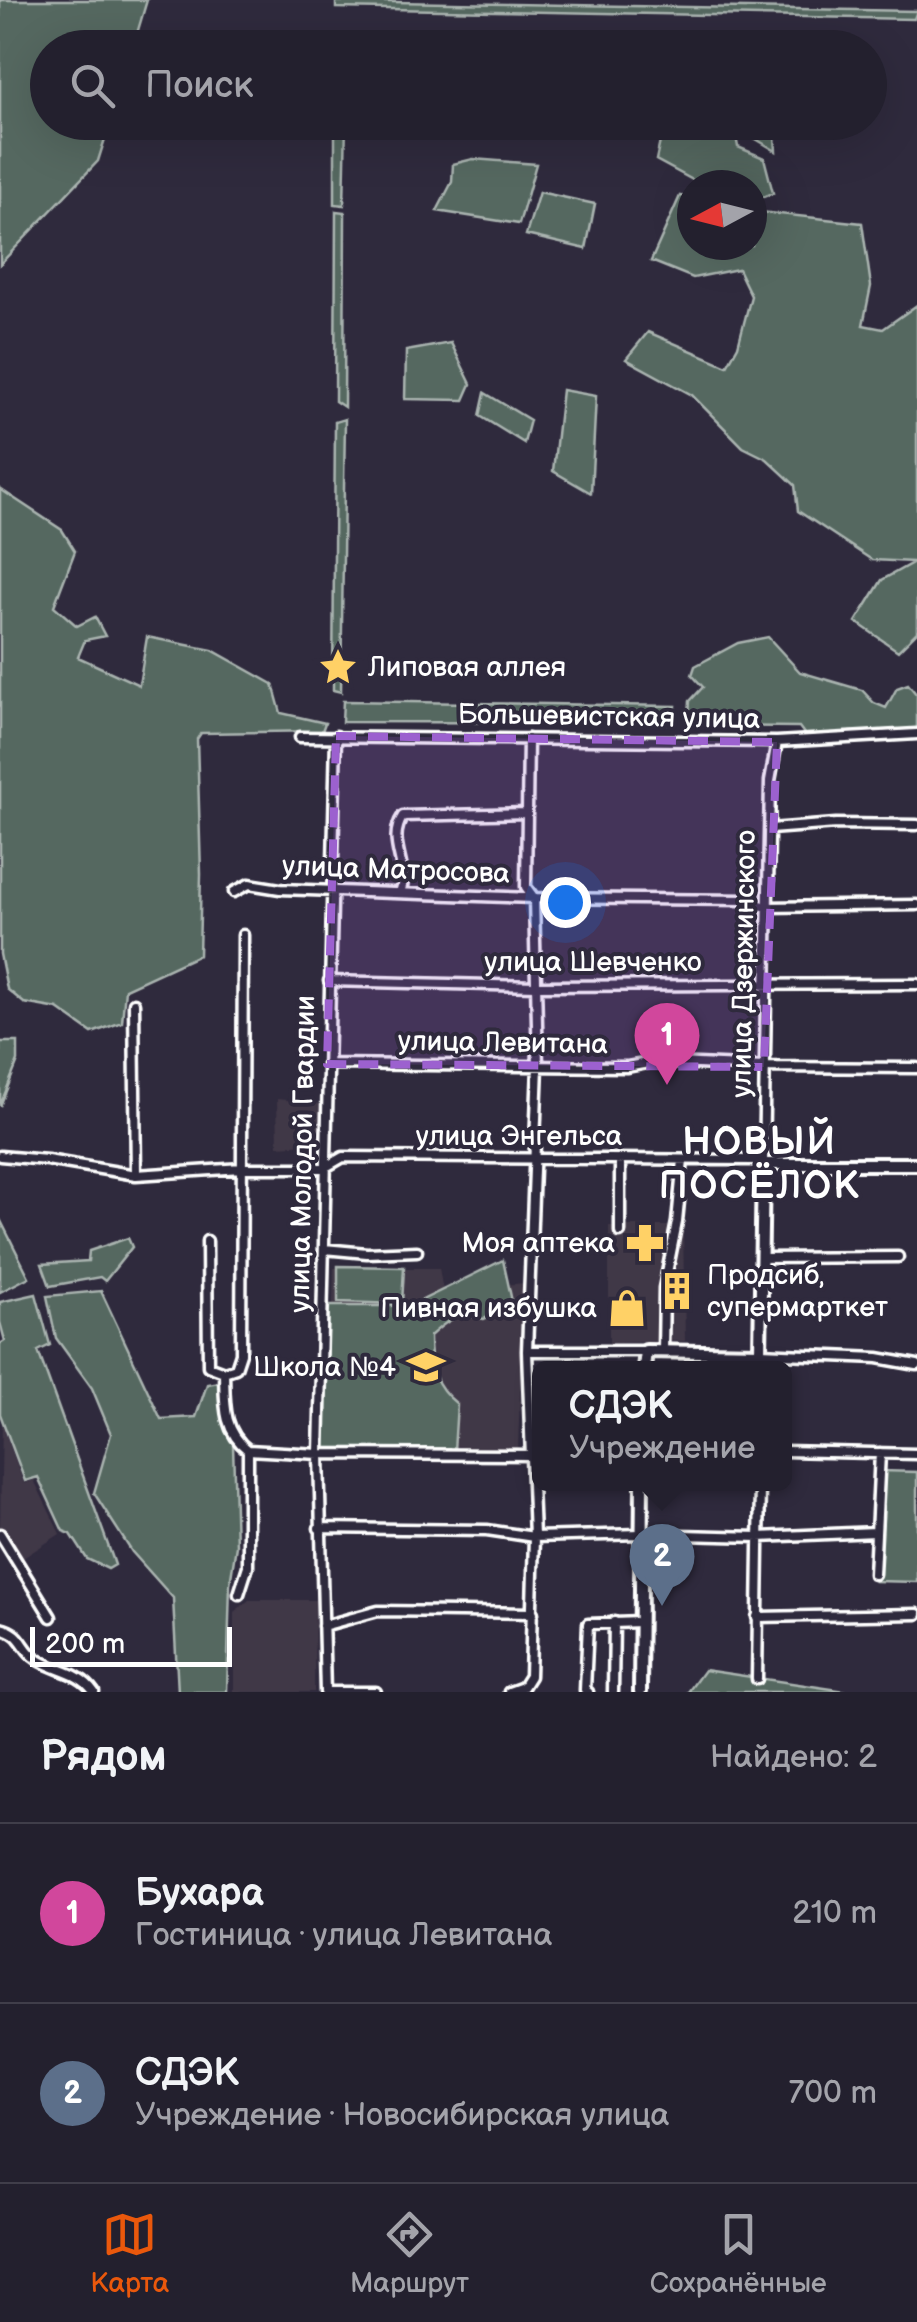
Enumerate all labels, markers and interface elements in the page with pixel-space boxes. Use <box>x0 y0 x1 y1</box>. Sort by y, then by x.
search box <box>30 30 887 140</box>
icon: search <box>65 58 120 113</box>
text: Поиск <box>145 63 253 108</box>
north arrow <box>677 170 767 260</box>
place icon: Липовая аллея <box>317 646 359 688</box>
place label: Липовая аллея <box>367 651 566 684</box>
street label: Большевистская улица <box>458 698 761 736</box>
street label: улица Дзержинского <box>725 830 763 1098</box>
street label: улица Матросова <box>282 850 511 890</box>
your location <box>540 877 591 928</box>
street label: улица Шевченко <box>484 946 702 979</box>
street label: улица Молодой Гвардии <box>284 995 322 1313</box>
pin: 1 <box>634 1002 700 1085</box>
street label: улица Левитана <box>398 1025 609 1061</box>
district label: НОВЫЙ ПОСЁЛОК <box>659 1116 861 1209</box>
street label: улица Энгельса <box>416 1120 623 1153</box>
pharmacy icon: Моя аптека <box>624 1222 666 1264</box>
place label: Моя аптека <box>462 1227 615 1260</box>
place label: Продсиб, супермарткет <box>707 1259 888 1324</box>
building icon: Продсиб, супермарткет <box>656 1270 698 1312</box>
shop icon: Пивная избушка <box>606 1287 648 1329</box>
place label: Пивная избушка <box>380 1292 597 1325</box>
school or university icon: Школа №4 <box>405 1346 447 1388</box>
place label: Школа №4 <box>253 1351 396 1384</box>
popup <box>532 1361 792 1491</box>
text: СДЭК <box>569 1384 673 1429</box>
text: Учреждение <box>569 1429 755 1468</box>
pin: 2 <box>630 1524 694 1606</box>
scale bar <box>30 1622 232 1666</box>
text: 200 m <box>45 1628 125 1661</box>
text: Рядом <box>40 1732 167 1783</box>
text: Найдено: 2 <box>710 1738 877 1777</box>
text: Бухара <box>135 1871 264 1916</box>
text: 1 <box>66 1894 79 1933</box>
text: 210 m <box>792 1894 877 1933</box>
text: Гостиница · улица Левитана <box>135 1916 553 1955</box>
text: СДЭК <box>135 2051 239 2096</box>
text: 2 <box>63 2074 82 2113</box>
text: 700 m <box>789 2074 877 2113</box>
text: Учреждение · Новосибирская улица <box>135 2096 669 2135</box>
tab: Карта <box>90 2207 169 2300</box>
tab: Маршрут <box>350 2207 469 2300</box>
tab: Сохранённые <box>650 2207 827 2300</box>

